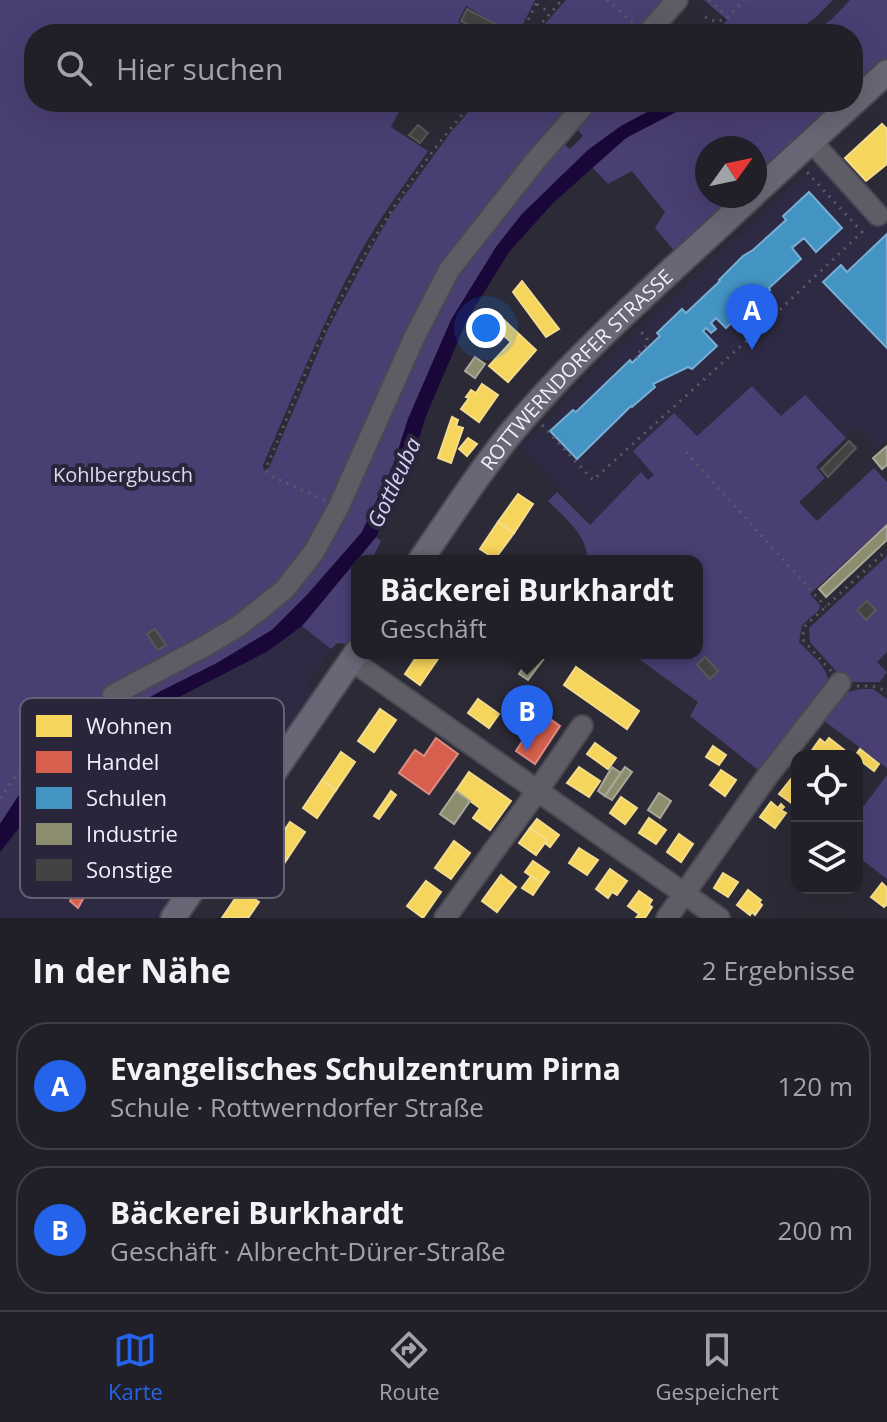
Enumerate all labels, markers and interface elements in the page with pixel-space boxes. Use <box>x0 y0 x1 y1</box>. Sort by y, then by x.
search box <box>24 24 863 112</box>
icon: search <box>52 46 96 90</box>
text: Hier suchen <box>116 48 283 89</box>
north arrow <box>695 136 767 208</box>
street label: ROTTWERNDORFER STRASSE <box>474 263 678 475</box>
pin: A <box>726 284 778 350</box>
your location <box>466 308 506 348</box>
water label: Gottleuba <box>359 432 427 532</box>
park label: Kohlbergbusch <box>53 461 193 488</box>
popup <box>351 555 703 659</box>
text: Bäckerei Burkhardt <box>380 569 674 610</box>
text: Geschäft <box>380 610 487 646</box>
pin: B <box>501 685 553 751</box>
legend <box>20 698 284 898</box>
text: Wohnen <box>86 710 172 740</box>
text: Handel <box>86 746 159 776</box>
map controls <box>791 750 863 894</box>
button: locate <box>791 750 863 822</box>
text: Schulen <box>86 782 167 812</box>
text: Industrie <box>86 818 178 848</box>
button: layers <box>791 822 863 894</box>
text: Sonstige <box>86 854 173 884</box>
text: In der Nähe <box>32 947 231 993</box>
text: 2 Ergebnisse <box>702 952 855 988</box>
text: Evangelisches Schulzentrum Pirna <box>110 1048 621 1089</box>
text: A <box>51 1068 69 1104</box>
text: 120 m <box>778 1068 853 1104</box>
text: Schule · Rottwerndorfer Straße <box>110 1089 484 1125</box>
text: Bäckerei Burkhardt <box>110 1192 404 1233</box>
text: B <box>51 1212 69 1248</box>
text: 200 m <box>778 1212 853 1248</box>
text: Geschäft · Albrecht-Dürer-Straße <box>110 1233 506 1269</box>
tab: Karte <box>108 1328 163 1406</box>
tab: Route <box>379 1328 439 1406</box>
tab: Gespeichert <box>656 1328 779 1406</box>

